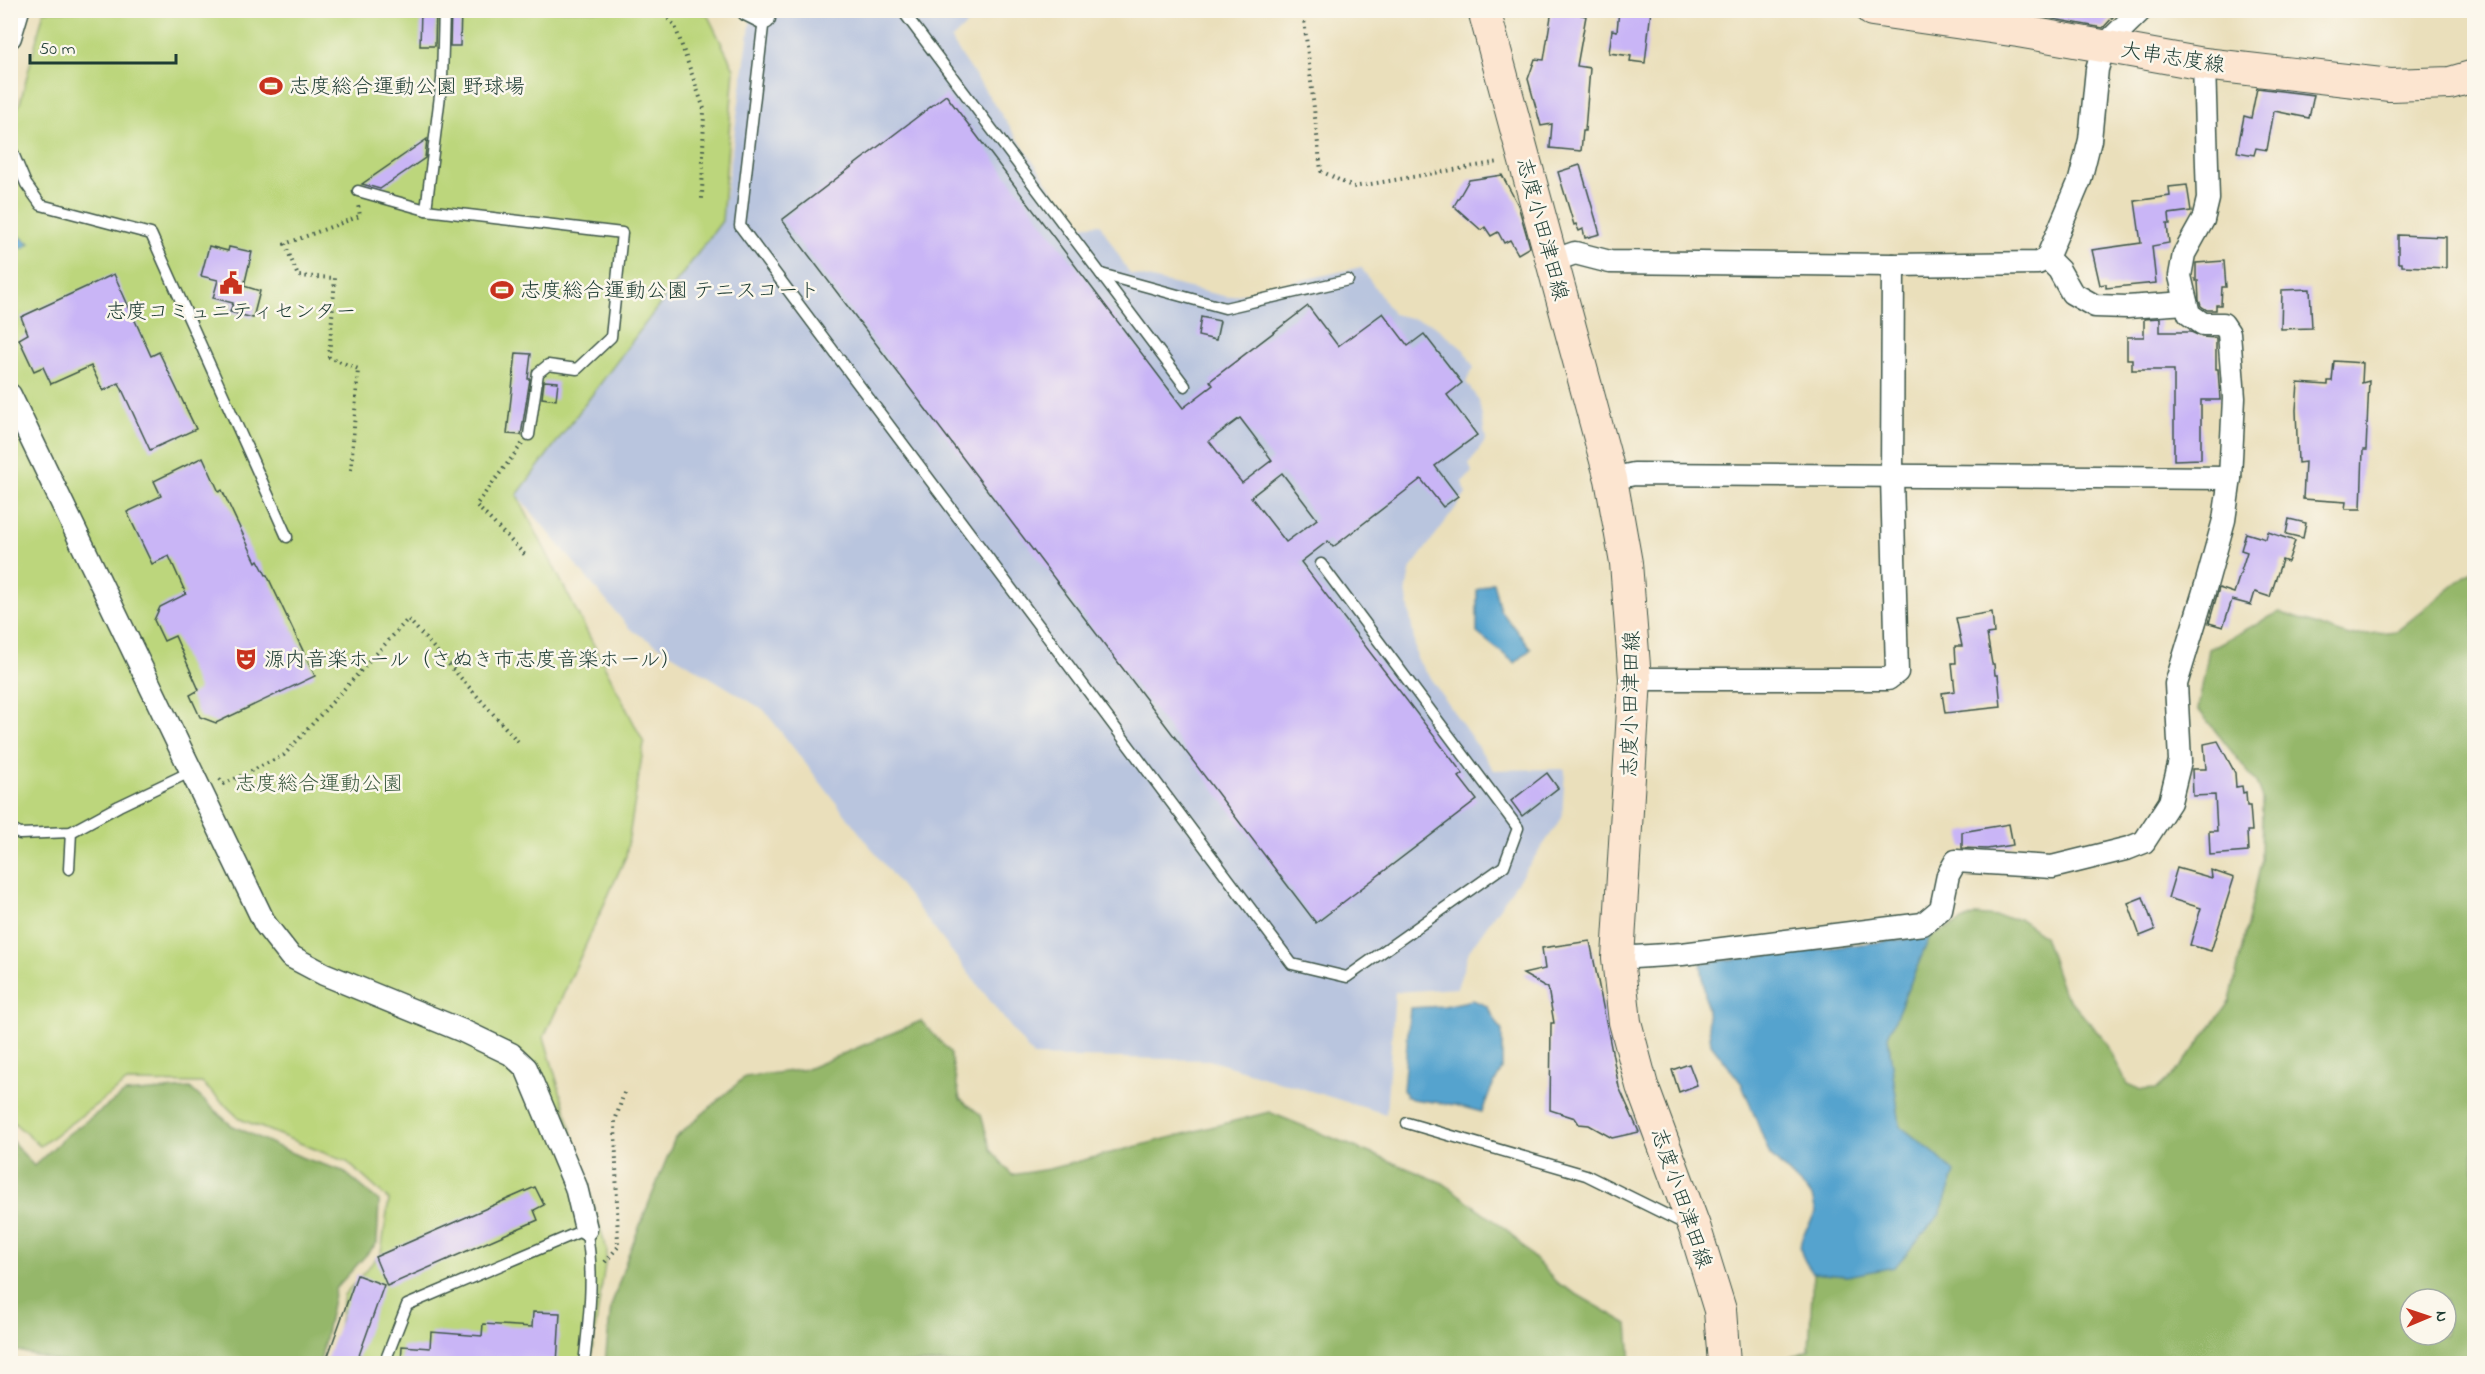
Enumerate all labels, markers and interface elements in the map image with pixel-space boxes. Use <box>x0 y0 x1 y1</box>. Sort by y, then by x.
scale bar <box>30 27 176 65</box>
street label: 大串志度線 <box>2118 36 2227 82</box>
text: 50 m <box>39 37 76 63</box>
sports icon: 志度総合運動公園 野球場 <box>258 73 284 99</box>
place label: 志度総合運動公園 野球場 <box>289 73 525 103</box>
street label: 志度小田津田線 <box>1508 155 1575 304</box>
public building icon: 志度コミュニティセンター <box>218 270 244 296</box>
sports icon: 志度総合運動公園 テニスコート <box>489 277 515 303</box>
place label: 志度総合運動公園 テニスコート <box>520 277 820 307</box>
place label: 志度コミュニティセンター <box>105 298 357 328</box>
street label: 志度小田津田線 <box>1616 630 1648 778</box>
theatre icon: 源内音楽ホール（さぬき市志度音楽ホール） <box>233 646 259 672</box>
place label: 源内音楽ホール（さぬき市志度音楽ホール） <box>264 646 681 676</box>
park label: 志度総合運動公園 <box>235 770 403 800</box>
street label: 志度小田津田線 <box>1642 1124 1718 1273</box>
north arrow <box>2398 1287 2458 1347</box>
text: N <box>2429 1311 2453 1323</box>

